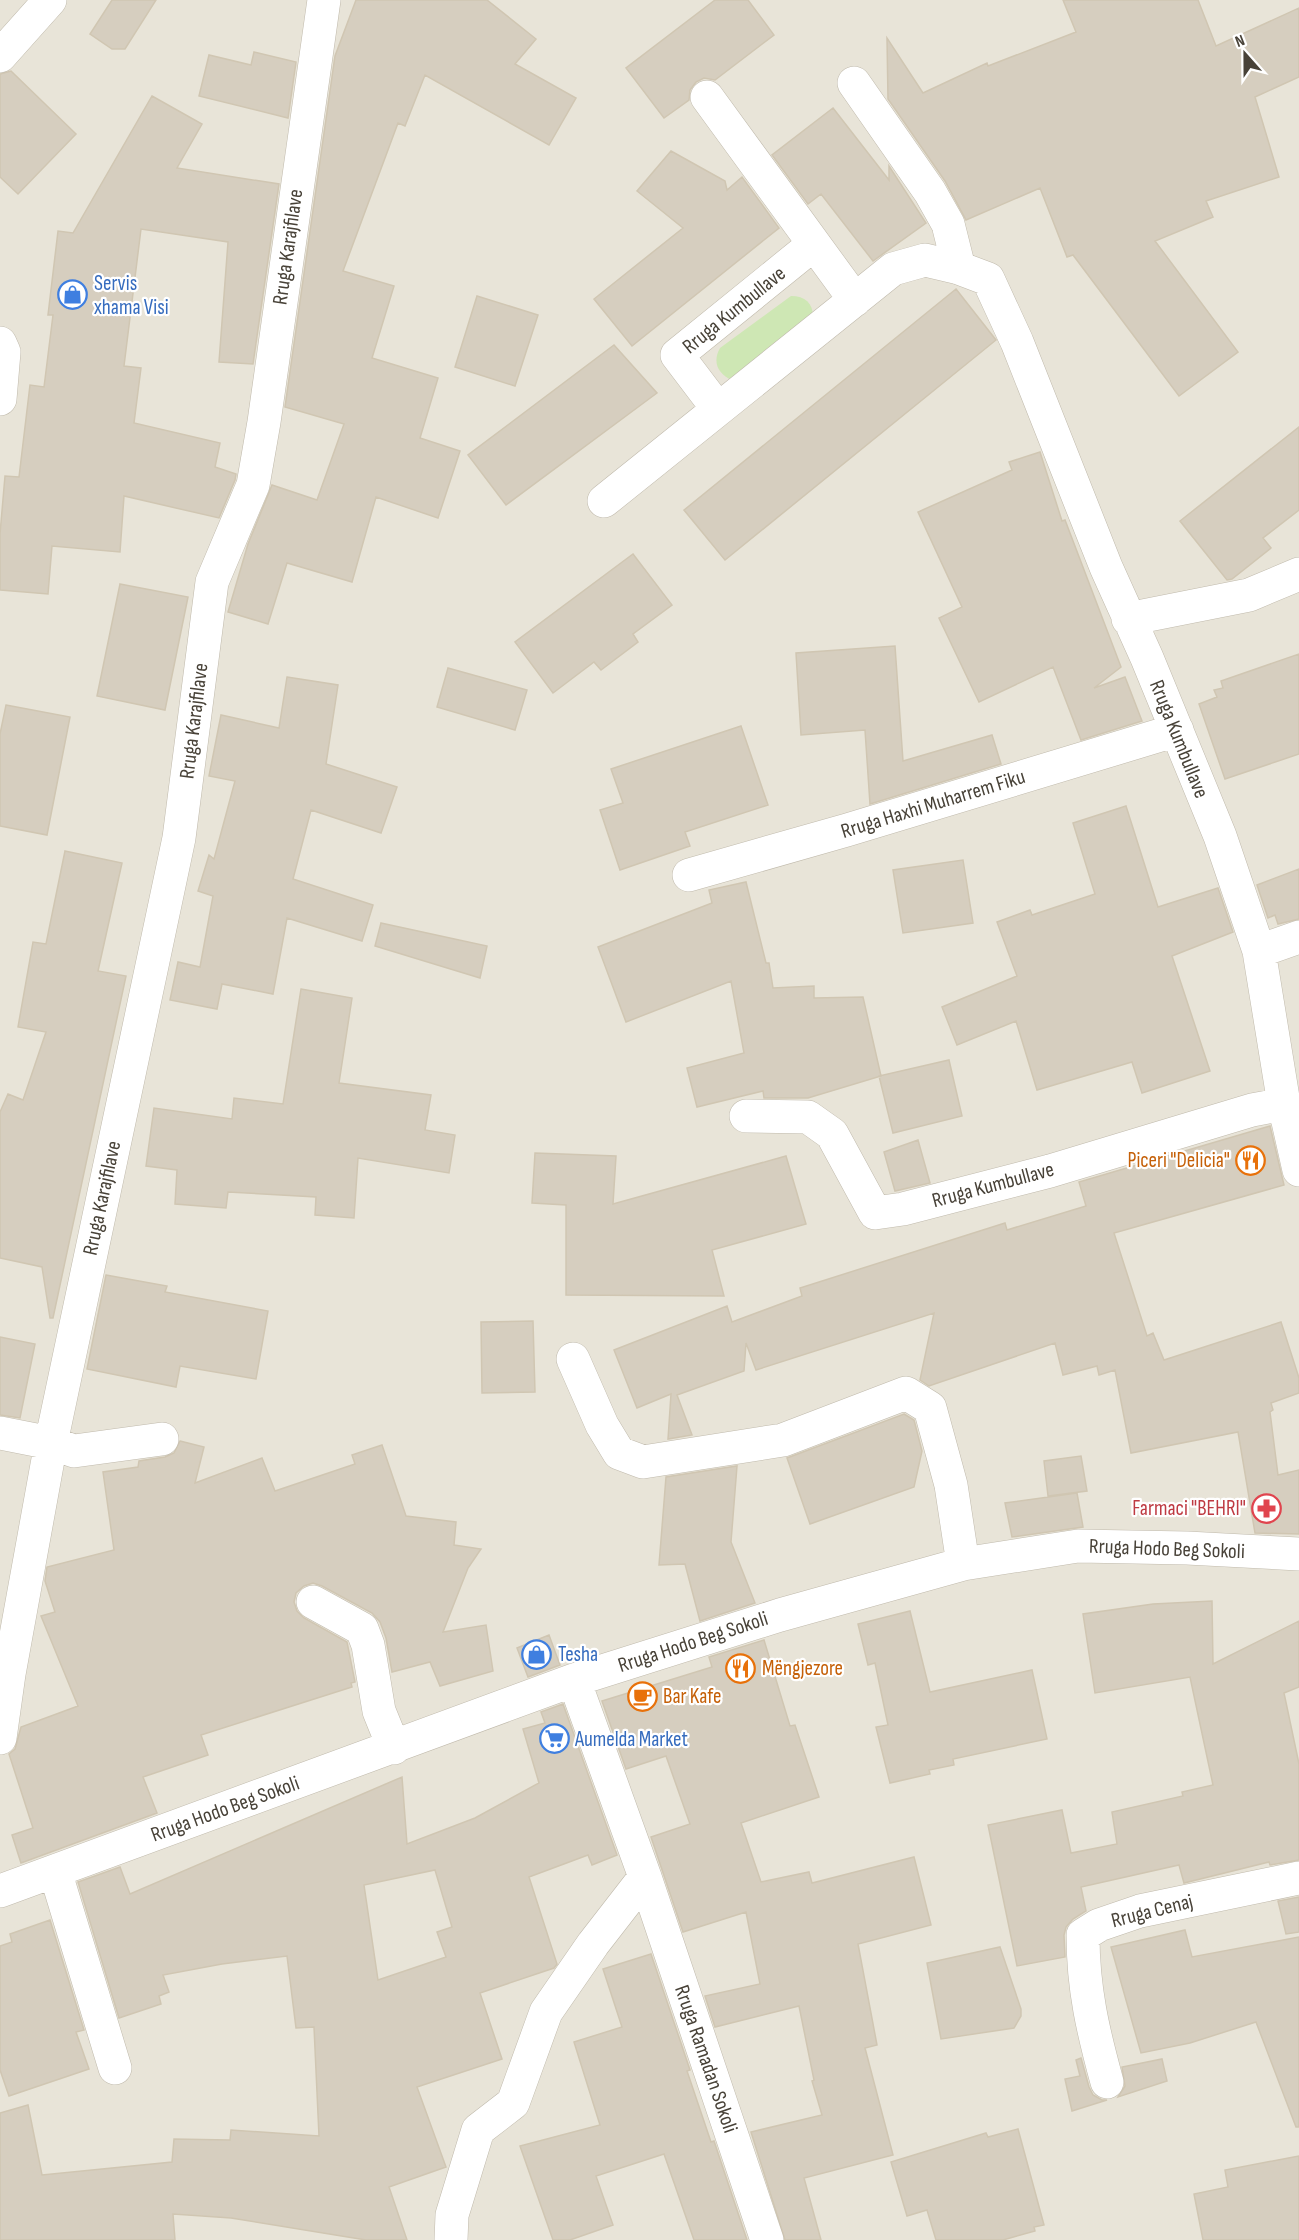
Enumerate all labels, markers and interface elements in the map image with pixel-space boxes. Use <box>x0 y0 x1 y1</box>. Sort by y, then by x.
north arrow <box>1215 24 1275 84</box>
text: N <box>1233 31 1248 52</box>
street label: Rruga Karajfilave <box>268 188 308 306</box>
street label: Rruga Kumbullave <box>677 261 791 359</box>
place label: Servis xhama Visi <box>94 271 169 320</box>
shop icon: Servis xhama Visi <box>57 279 89 311</box>
street label: Rruga Karajfilave <box>174 662 214 780</box>
street label: Rruga Kumbullave <box>1144 676 1214 802</box>
street label: Rruga Haxhi Muharrem Fiku <box>838 764 1028 844</box>
street label: Rruga Karajfilave <box>78 1138 126 1258</box>
restaurant icon: Piceri "Delicia" <box>1235 1144 1267 1176</box>
place label: Piceri "Delicia" <box>1128 1148 1230 1173</box>
street label: Rruga Kumbullave <box>929 1157 1057 1213</box>
pharmacy icon: Farmaci "BEHRI" <box>1251 1492 1283 1524</box>
place label: Farmaci "BEHRI" <box>1132 1496 1246 1521</box>
street label: Rruga Hodo Beg Sokoli <box>1089 1534 1245 1564</box>
street label: Rruga Hodo Beg Sokoli <box>615 1606 771 1678</box>
shop icon: Tesha <box>521 1638 553 1670</box>
place label: Tesha <box>558 1642 598 1667</box>
restaurant icon: Mëngjezore <box>725 1652 757 1684</box>
place label: Mëngjezore <box>762 1656 843 1681</box>
cafe icon: Bar Kafe <box>626 1680 658 1712</box>
place label: Bar Kafe <box>663 1684 721 1709</box>
supermarket icon: Aumelda Market <box>538 1723 570 1755</box>
place label: Aumelda Market <box>574 1727 688 1752</box>
street label: Rruga Hodo Beg Sokoli <box>147 1771 303 1847</box>
street label: Rruga Cenaj <box>1109 1889 1195 1933</box>
street label: Rruga Ramadan Sokoli <box>669 1982 743 2136</box>

